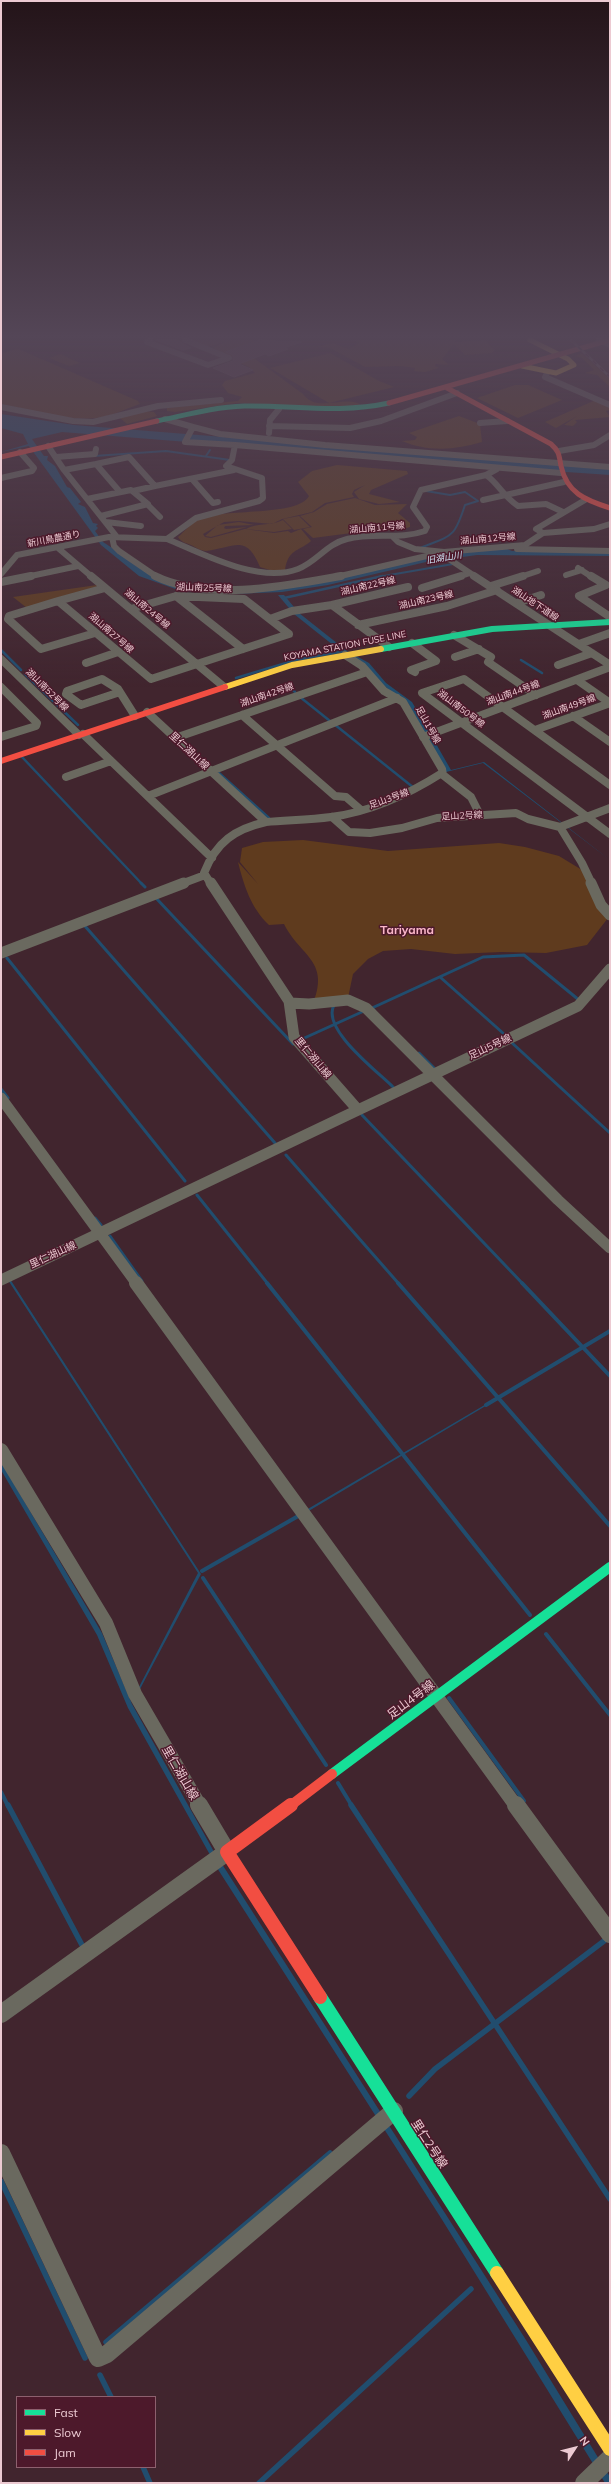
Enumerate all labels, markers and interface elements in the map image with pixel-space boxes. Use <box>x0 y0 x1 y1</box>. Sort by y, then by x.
street label: 湖山南11号線 <box>349 520 405 536</box>
street label: 新川鳥農通り <box>26 529 82 549</box>
street label: 湖山南12号線 <box>460 531 516 547</box>
water label: 旧湖山川 <box>425 550 463 566</box>
street label: 湖山南22号線 <box>340 574 396 598</box>
street label: 湖山南25号線 <box>176 582 232 594</box>
street label: 湖山地下道線 <box>510 584 560 624</box>
street label: 湖山南24号線 <box>122 587 172 631</box>
street label: 湖山南23号線 <box>398 588 454 612</box>
street label: 湖山南27号線 <box>86 611 136 655</box>
street label: KOYAMA STATION FUSE LINE <box>283 629 407 663</box>
street label: 湖山南52号線 <box>23 666 71 714</box>
street label: 湖山南44号線 <box>485 678 541 708</box>
street label: 湖山南42号線 <box>239 681 295 709</box>
street label: 湖山南50号線 <box>435 688 487 730</box>
street label: 湖山南49号線 <box>541 692 597 722</box>
street label: 足山1号線 <box>413 704 443 746</box>
street label: 里仁湖山線 <box>167 730 211 772</box>
street label: 足山3号線 <box>368 787 410 811</box>
street label: 足山2号線 <box>441 810 483 822</box>
district label: Tariyama <box>380 923 434 937</box>
street label: 足山5号線 <box>467 1032 513 1062</box>
street label: 里仁湖山線 <box>292 1035 334 1081</box>
street label: 里仁湖山線 <box>28 1239 78 1271</box>
street label: 足山4号線 <box>385 1678 437 1722</box>
street label: 里仁湖山線 <box>159 1743 201 1803</box>
street label: 里仁2号線 <box>408 2117 450 2171</box>
legend <box>16 2396 156 2468</box>
text: Fast <box>54 2405 78 2420</box>
text: Slow <box>54 2425 82 2440</box>
north arrow <box>555 2428 595 2468</box>
text: N <box>577 2433 593 2448</box>
text: Jam <box>54 2445 76 2460</box>

